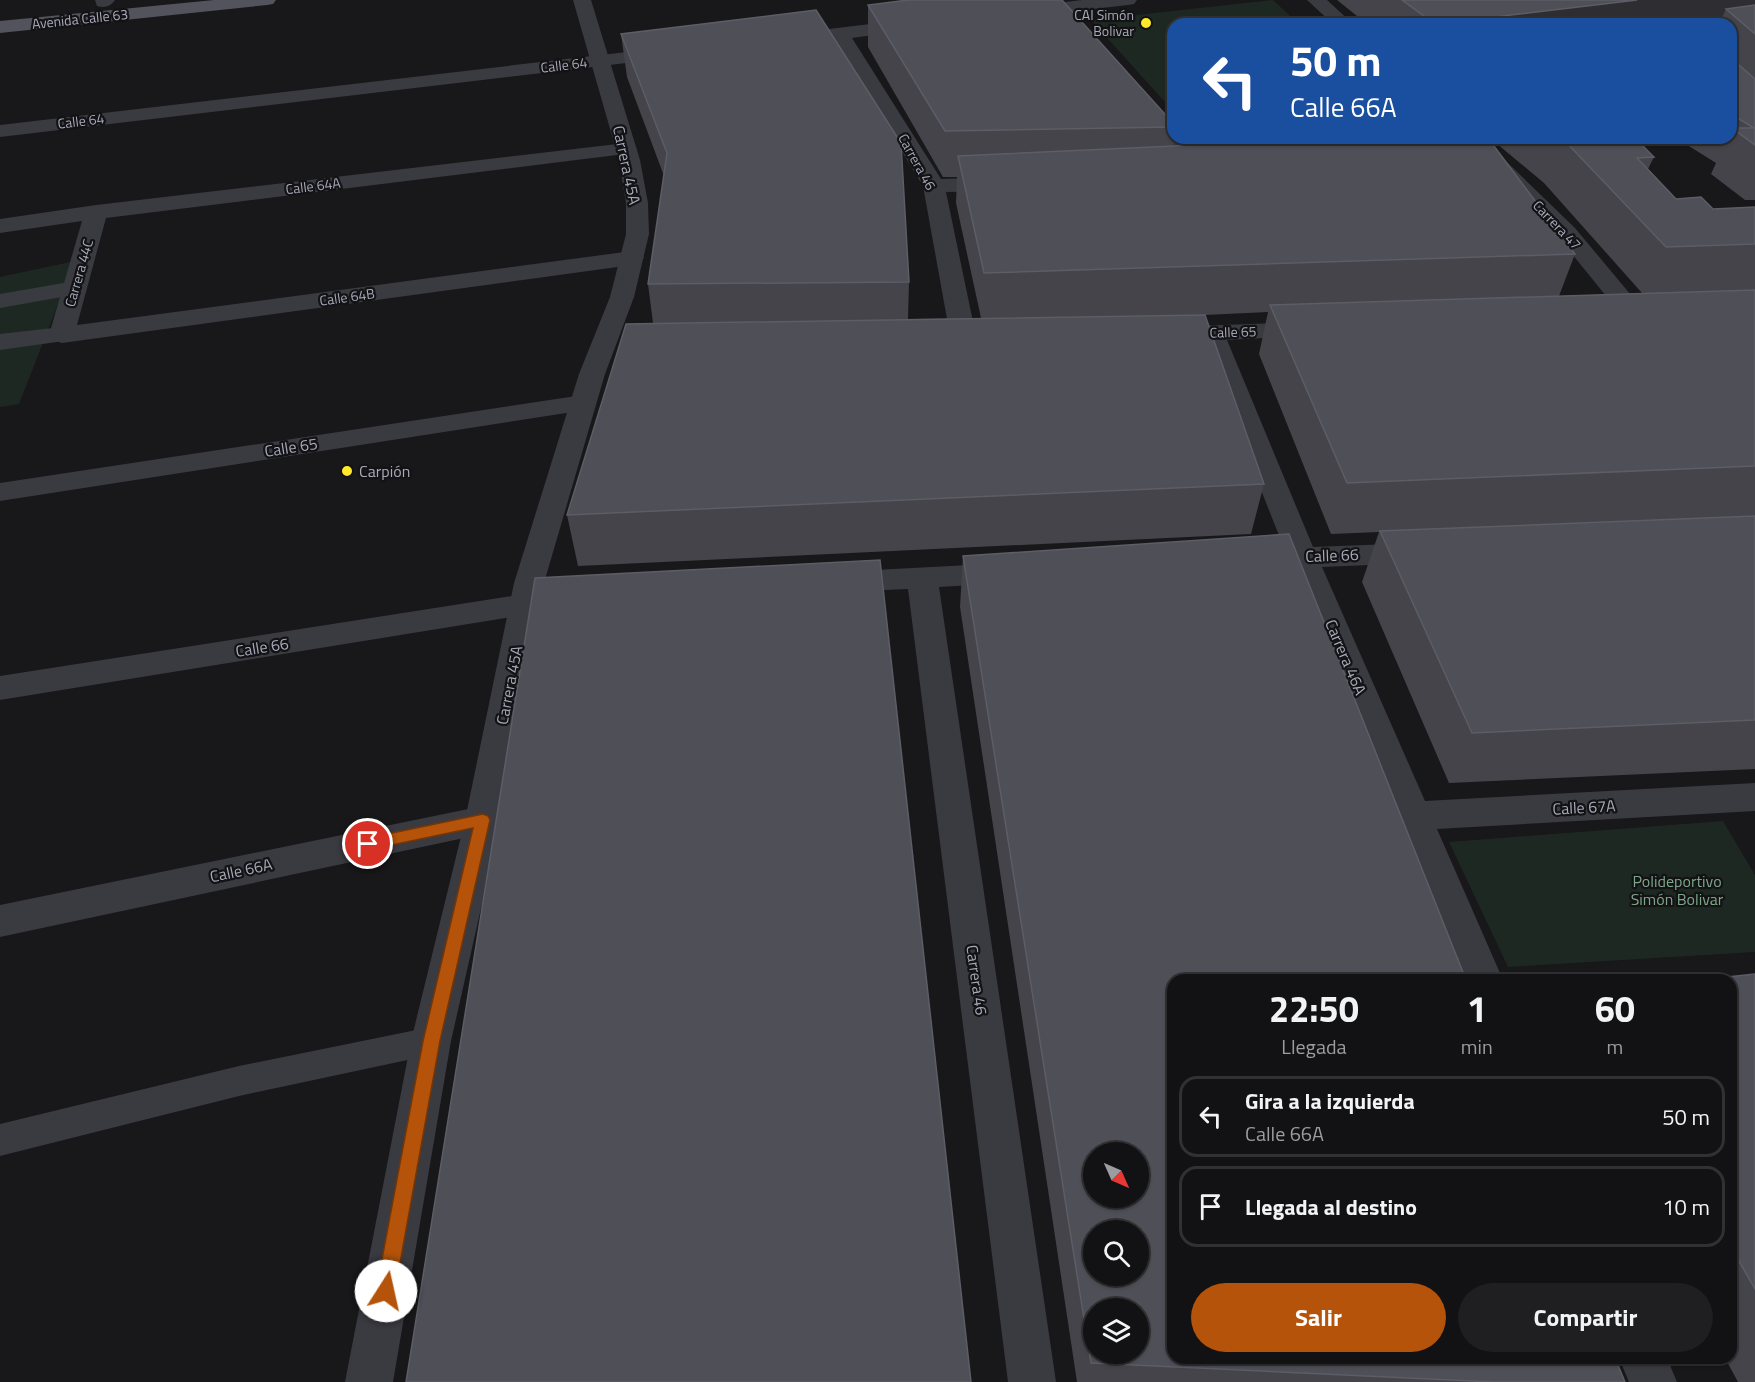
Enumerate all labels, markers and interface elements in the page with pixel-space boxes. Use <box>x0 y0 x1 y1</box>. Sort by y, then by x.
street label: Avenida Calle 63 <box>31 3 129 34</box>
place label: CAI Simón Bolivar <box>1074 4 1134 41</box>
marker: CAI Simón Bolivar <box>1139 16 1153 30</box>
text: 50 m <box>1290 28 1382 92</box>
icon: left <box>1191 42 1269 120</box>
street label: Calle 64 <box>539 51 589 78</box>
text: Calle 66A <box>1290 86 1397 127</box>
street label: Calle 64 <box>56 107 106 134</box>
street label: Carrera 45A <box>607 123 647 207</box>
street label: Carrera 46 <box>893 130 942 194</box>
street label: Calle 64A <box>284 172 342 199</box>
street label: Carrera 47 <box>1528 195 1586 254</box>
street label: Carrera 44C <box>59 236 98 309</box>
street label: Calle 64B <box>318 282 376 311</box>
street label: Calle 65 <box>1209 320 1257 343</box>
street label: Calle 65 <box>263 431 319 463</box>
place label: Carpión <box>359 459 410 483</box>
marker: Carpión <box>340 464 354 478</box>
street label: Calle 66 <box>1305 542 1359 568</box>
street label: Carrera 46A <box>1319 615 1373 699</box>
street label: Calle 66 <box>234 631 290 663</box>
street label: Carrera 45A <box>490 643 529 727</box>
street label: Calle 67A <box>1552 793 1617 821</box>
pin <box>342 818 393 869</box>
icon: arrive <box>351 827 384 860</box>
street label: Calle 66A <box>208 852 275 888</box>
park label: Polideportivo Simón Bolivar <box>1631 869 1724 911</box>
street label: Carrera 46 <box>960 943 994 1017</box>
text: 22:50 <box>1269 981 1359 1036</box>
text: 1 <box>1467 981 1487 1036</box>
text: 60 <box>1595 981 1635 1036</box>
text: Llegada <box>1281 1031 1347 1062</box>
text: min <box>1461 1031 1493 1062</box>
text: m <box>1606 1031 1623 1062</box>
text: Gira a la izquierda <box>1245 1084 1415 1118</box>
icon: left <box>1194 1100 1227 1133</box>
text: 50 m <box>1662 1100 1710 1134</box>
text: Calle 66A <box>1245 1118 1324 1149</box>
north arrow <box>1083 1142 1149 1208</box>
map controls <box>1083 1142 1149 1364</box>
icon: arrive <box>1194 1190 1227 1223</box>
text: Llegada al destino <box>1245 1190 1417 1224</box>
text: 10 m <box>1662 1190 1710 1224</box>
button: search <box>1083 1220 1149 1286</box>
position arrow <box>354 1259 418 1323</box>
button: Salir <box>1191 1283 1446 1352</box>
button: Compartir <box>1458 1283 1713 1352</box>
button: layers <box>1083 1298 1149 1364</box>

